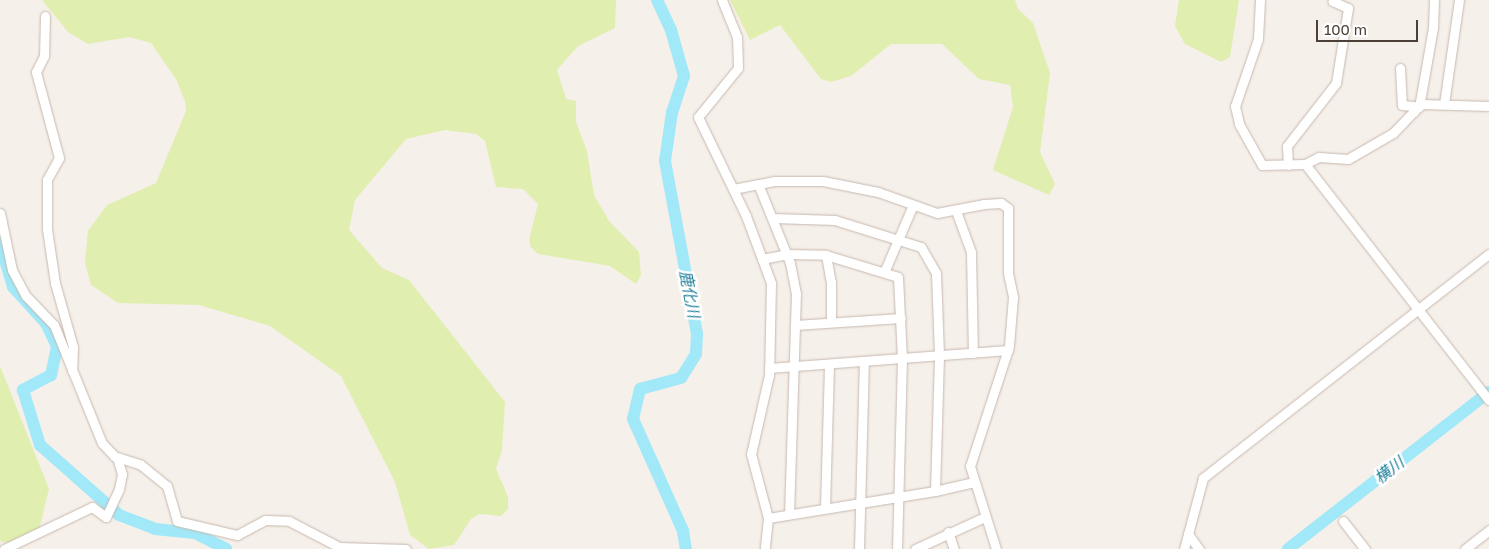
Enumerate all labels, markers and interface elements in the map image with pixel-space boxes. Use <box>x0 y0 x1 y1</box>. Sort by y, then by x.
scale bar <box>1319 10 1422 42</box>
text: 100 m <box>1324 20 1367 38</box>
water label: 鹿化川 <box>676 269 704 319</box>
water label: 横川 <box>1370 453 1408 487</box>

